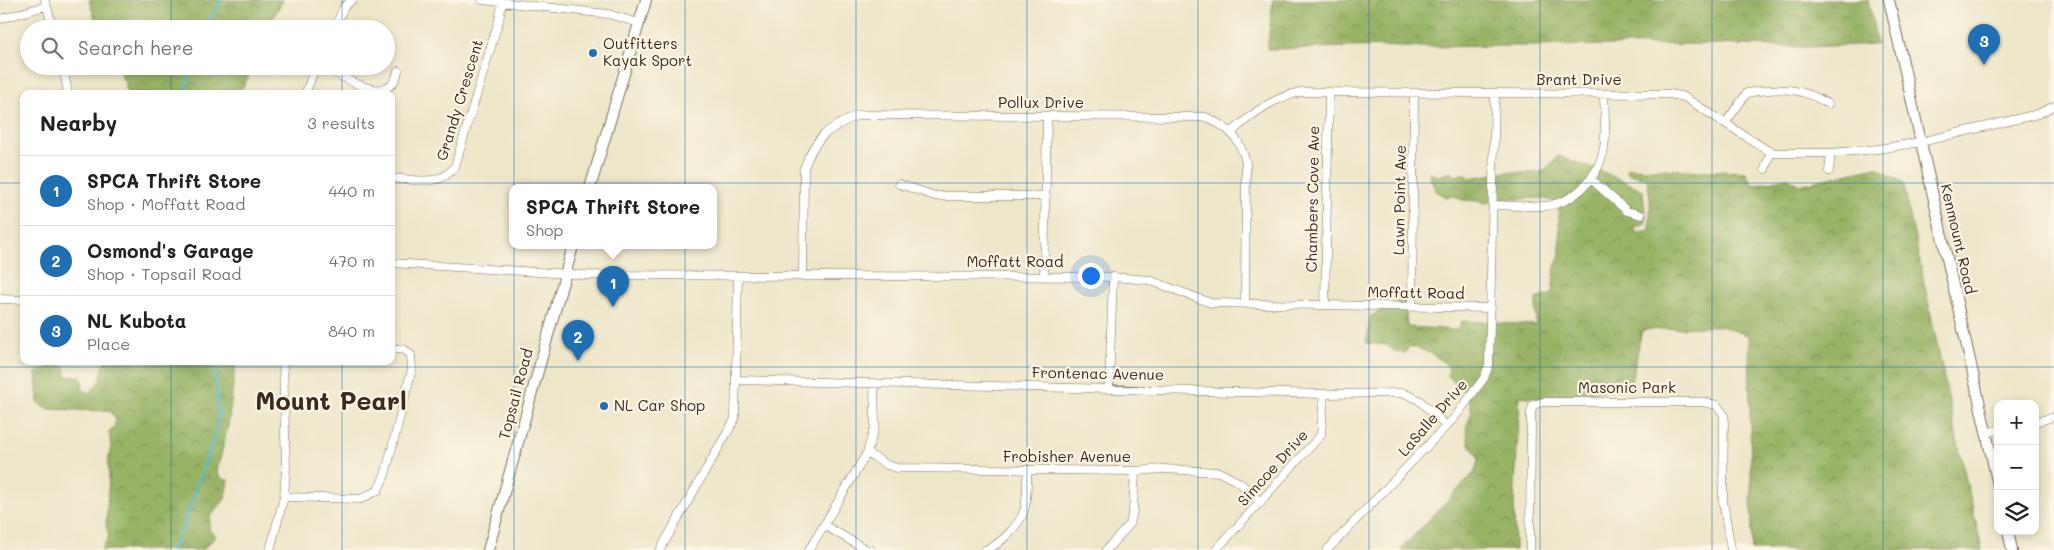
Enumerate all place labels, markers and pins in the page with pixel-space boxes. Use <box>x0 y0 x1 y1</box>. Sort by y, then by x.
pin: 3 <box>1968 24 2000 65</box>
place label: Outfitters Kayak Sport <box>603 33 692 70</box>
marker: Outfitters Kayak Sport <box>587 47 599 59</box>
pin: 1 <box>597 266 629 307</box>
pin: 2 <box>562 320 594 361</box>
place label: NL Car Shop <box>614 395 705 415</box>
marker: NL Car Shop <box>598 400 610 412</box>

